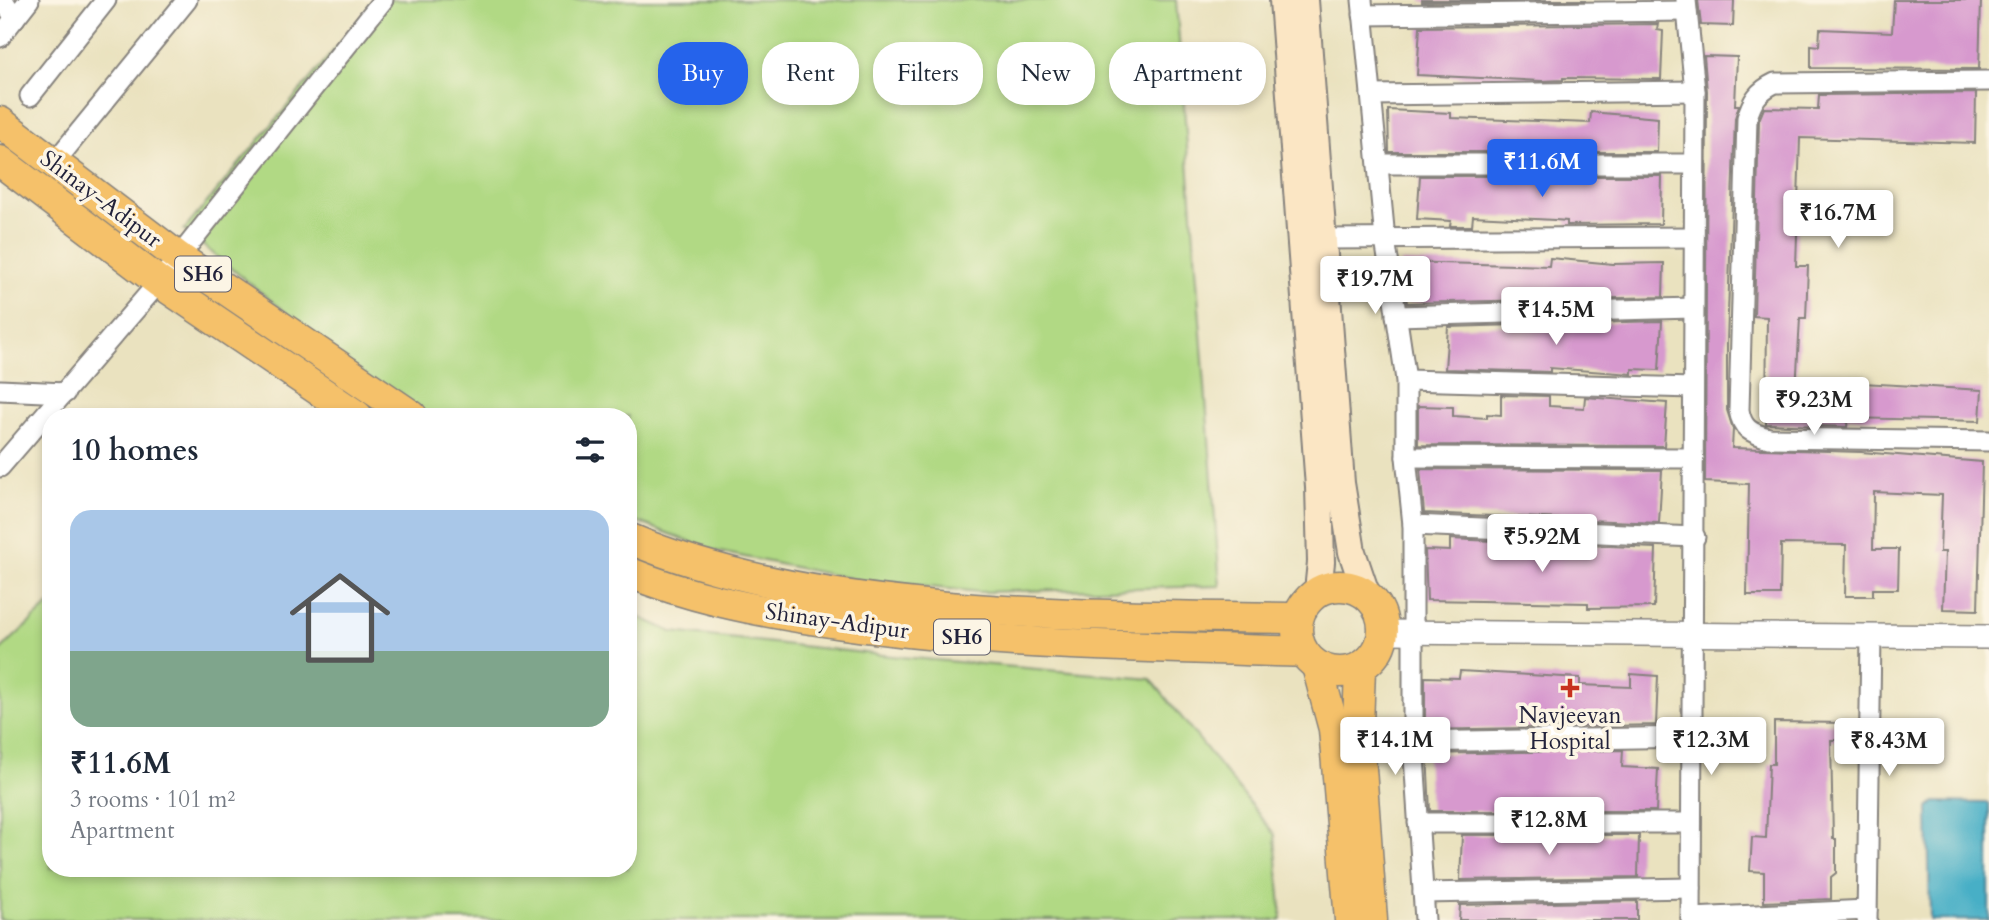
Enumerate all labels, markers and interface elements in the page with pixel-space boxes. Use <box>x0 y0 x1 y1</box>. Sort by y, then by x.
chip: Buy <box>658 42 748 105</box>
chip: Rent <box>762 42 859 105</box>
chip: Filters <box>873 42 983 105</box>
chip: New <box>997 42 1095 105</box>
chip: Apartment <box>1109 42 1266 105</box>
pin: ₹11.6M <box>1485 140 1599 199</box>
street label: Shinay-Adipur <box>34 143 168 255</box>
text: ₹11.6M <box>1503 146 1581 177</box>
pin: ₹16.7M <box>1781 190 1895 250</box>
text: ₹16.7M <box>1799 197 1877 228</box>
road number: SH6 <box>175 256 231 292</box>
pin: ₹19.7M <box>1318 256 1432 316</box>
text: ₹19.7M <box>1336 263 1414 294</box>
pin: ₹14.5M <box>1499 288 1613 347</box>
text: ₹14.5M <box>1517 294 1595 325</box>
pin: ₹9.23M <box>1757 378 1871 437</box>
text: ₹9.23M <box>1775 384 1853 415</box>
text: 10 homes <box>70 430 199 471</box>
icon: filters <box>571 431 609 469</box>
pin: ₹5.92M <box>1485 514 1599 574</box>
text: ₹5.92M <box>1503 521 1581 552</box>
icon: home <box>277 555 403 681</box>
street label: Shinay-Adipur <box>763 596 911 646</box>
road number: SH6 <box>934 620 990 654</box>
marker: Navjeevan Hospital <box>1560 678 1580 698</box>
place label: Navjeevan Hospital <box>1518 700 1622 757</box>
pin: ₹14.1M <box>1338 718 1452 777</box>
pin: ₹12.3M <box>1654 718 1768 777</box>
pin: ₹8.43M <box>1832 718 1946 778</box>
text: ₹14.1M <box>1356 724 1434 755</box>
text: ₹12.3M <box>1672 724 1750 755</box>
text: ₹8.43M <box>1850 725 1928 756</box>
text: ₹11.6M <box>70 743 171 784</box>
text: 3 rooms · 101 m² <box>70 784 235 815</box>
pin: ₹12.8M <box>1492 798 1606 857</box>
text: ₹12.8M <box>1510 804 1588 835</box>
text: Apartment <box>70 815 174 846</box>

